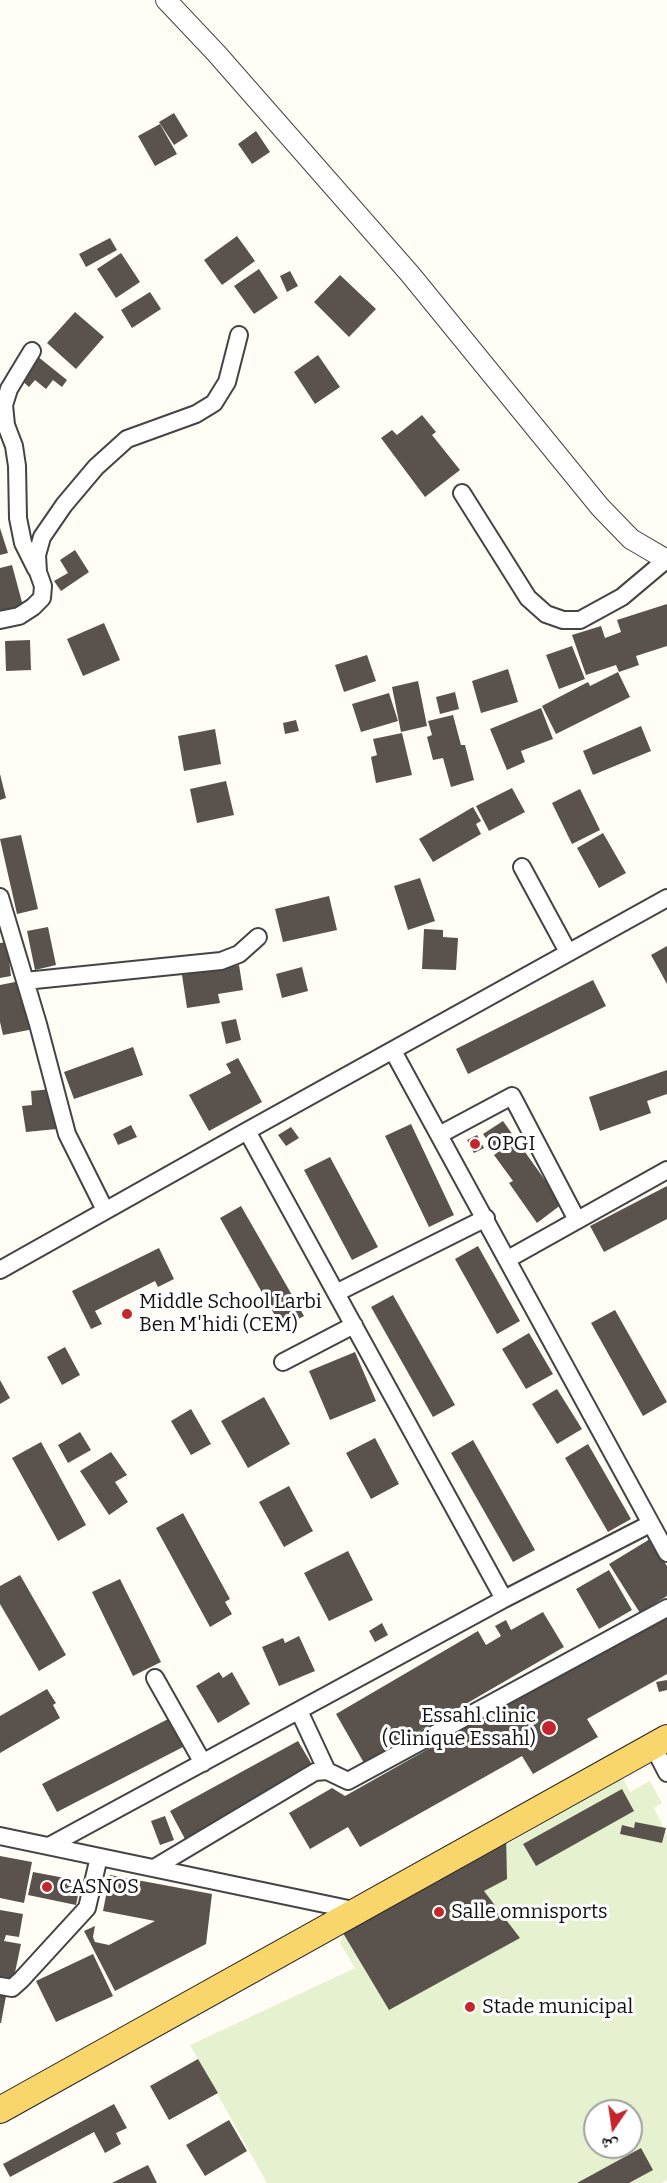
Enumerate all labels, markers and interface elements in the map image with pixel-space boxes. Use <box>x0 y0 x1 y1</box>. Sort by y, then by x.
place label: OPGI <box>487 1132 535 1156</box>
marker: OPGI <box>468 1137 482 1151</box>
place label: Middle School Larbi Ben M'hidi (CEM) <box>139 1290 322 1337</box>
marker: Middle School Larbi Ben M'hidi (CEM) <box>120 1307 134 1321</box>
place label: Essahl clinic (Clinique Essahl) <box>382 1704 536 1751</box>
marker: Essahl clinic (Clinique Essahl) <box>540 1719 558 1737</box>
place label: CASNOS <box>59 1875 139 1899</box>
marker: CASNOS <box>40 1880 54 1894</box>
place label: Salle omnisports <box>451 1900 608 1924</box>
marker: Salle omnisports <box>432 1905 446 1919</box>
place label: Stade municipal <box>482 1995 633 2019</box>
marker: Stade municipal <box>463 2000 477 2014</box>
north arrow <box>583 2099 643 2159</box>
text: ش <box>599 2134 620 2156</box>

